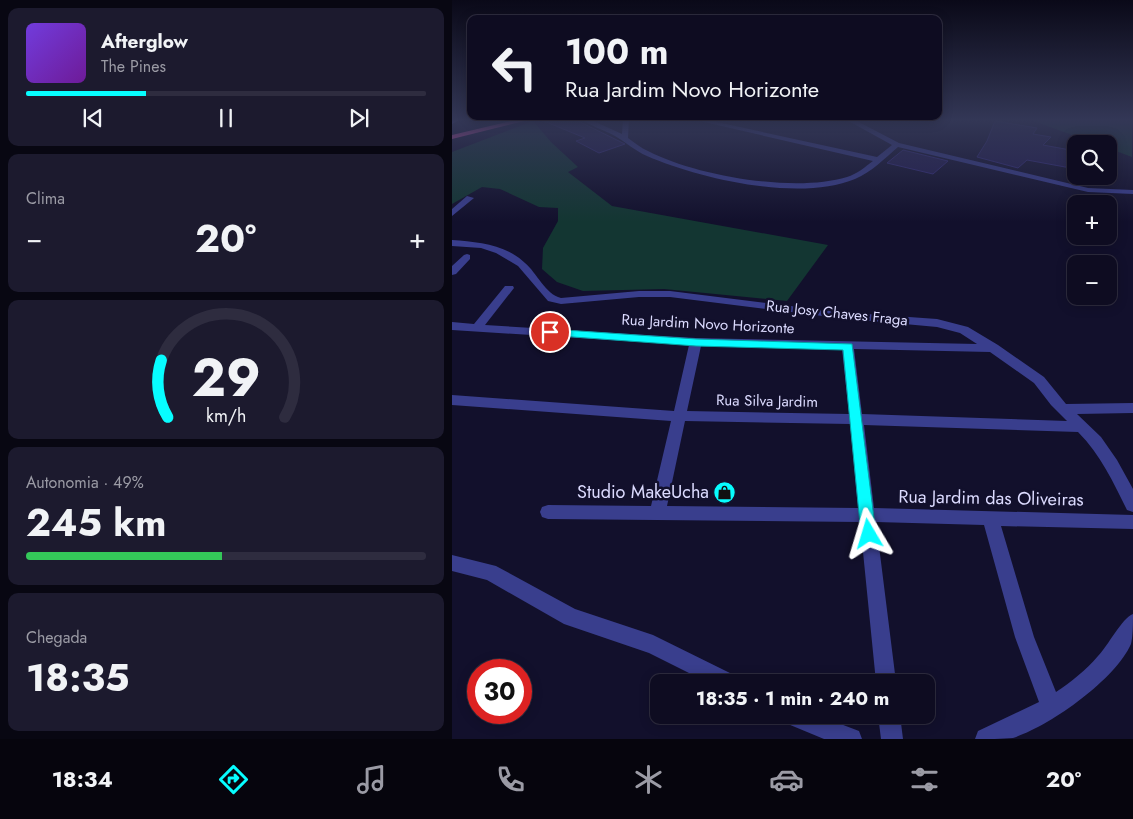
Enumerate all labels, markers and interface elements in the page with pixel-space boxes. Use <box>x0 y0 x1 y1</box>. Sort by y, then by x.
text: 100 m <box>565 27 668 77</box>
text: Afterglow <box>101 28 188 55</box>
icon: left <box>482 35 547 100</box>
text: The Pines <box>101 55 166 78</box>
text: Rua Jardim Novo Horizonte <box>565 73 819 105</box>
icon: previous <box>79 104 107 132</box>
icon: pause <box>212 104 240 132</box>
icon: next <box>345 104 373 132</box>
map controls <box>1067 135 1117 305</box>
button: search <box>1067 135 1117 185</box>
text: Clima <box>26 187 65 210</box>
button: + <box>1067 195 1117 245</box>
text: 20° <box>195 211 256 266</box>
text: − <box>26 218 43 259</box>
text: + <box>409 218 426 259</box>
button: − <box>1067 255 1117 305</box>
street label: Rua Josy Chaves Fraga <box>765 295 909 331</box>
street label: Rua Jardim Novo Horizonte <box>621 308 795 340</box>
pin <box>529 311 571 353</box>
icon: arrive <box>536 318 564 346</box>
text: 29 <box>192 340 260 416</box>
street label: Rua Silva Jardim <box>716 389 818 413</box>
text: km/h <box>206 403 246 429</box>
text: Autonomia · 49% <box>26 471 144 494</box>
place label: Studio MakeUcha <box>577 479 709 505</box>
shop icon: Studio MakeUcha <box>713 480 737 504</box>
street label: Rua Jardim das Oliveiras <box>898 483 1084 513</box>
text: 245 km <box>26 495 166 550</box>
position arrow <box>842 507 894 559</box>
text: Chegada <box>26 626 87 649</box>
text: 18:35 <box>26 650 130 705</box>
speed limit sign: 30 <box>467 659 532 724</box>
text: 18:35 · 1 min · 240 m <box>696 685 889 712</box>
icon: directions <box>216 762 251 797</box>
icon: music <box>354 762 389 797</box>
icon: phone <box>493 762 528 797</box>
icon: climate <box>631 762 666 797</box>
icon: car <box>769 762 804 797</box>
icon: filters <box>907 762 942 797</box>
text: 18:34 <box>52 763 113 795</box>
text: 20° <box>1046 763 1081 795</box>

